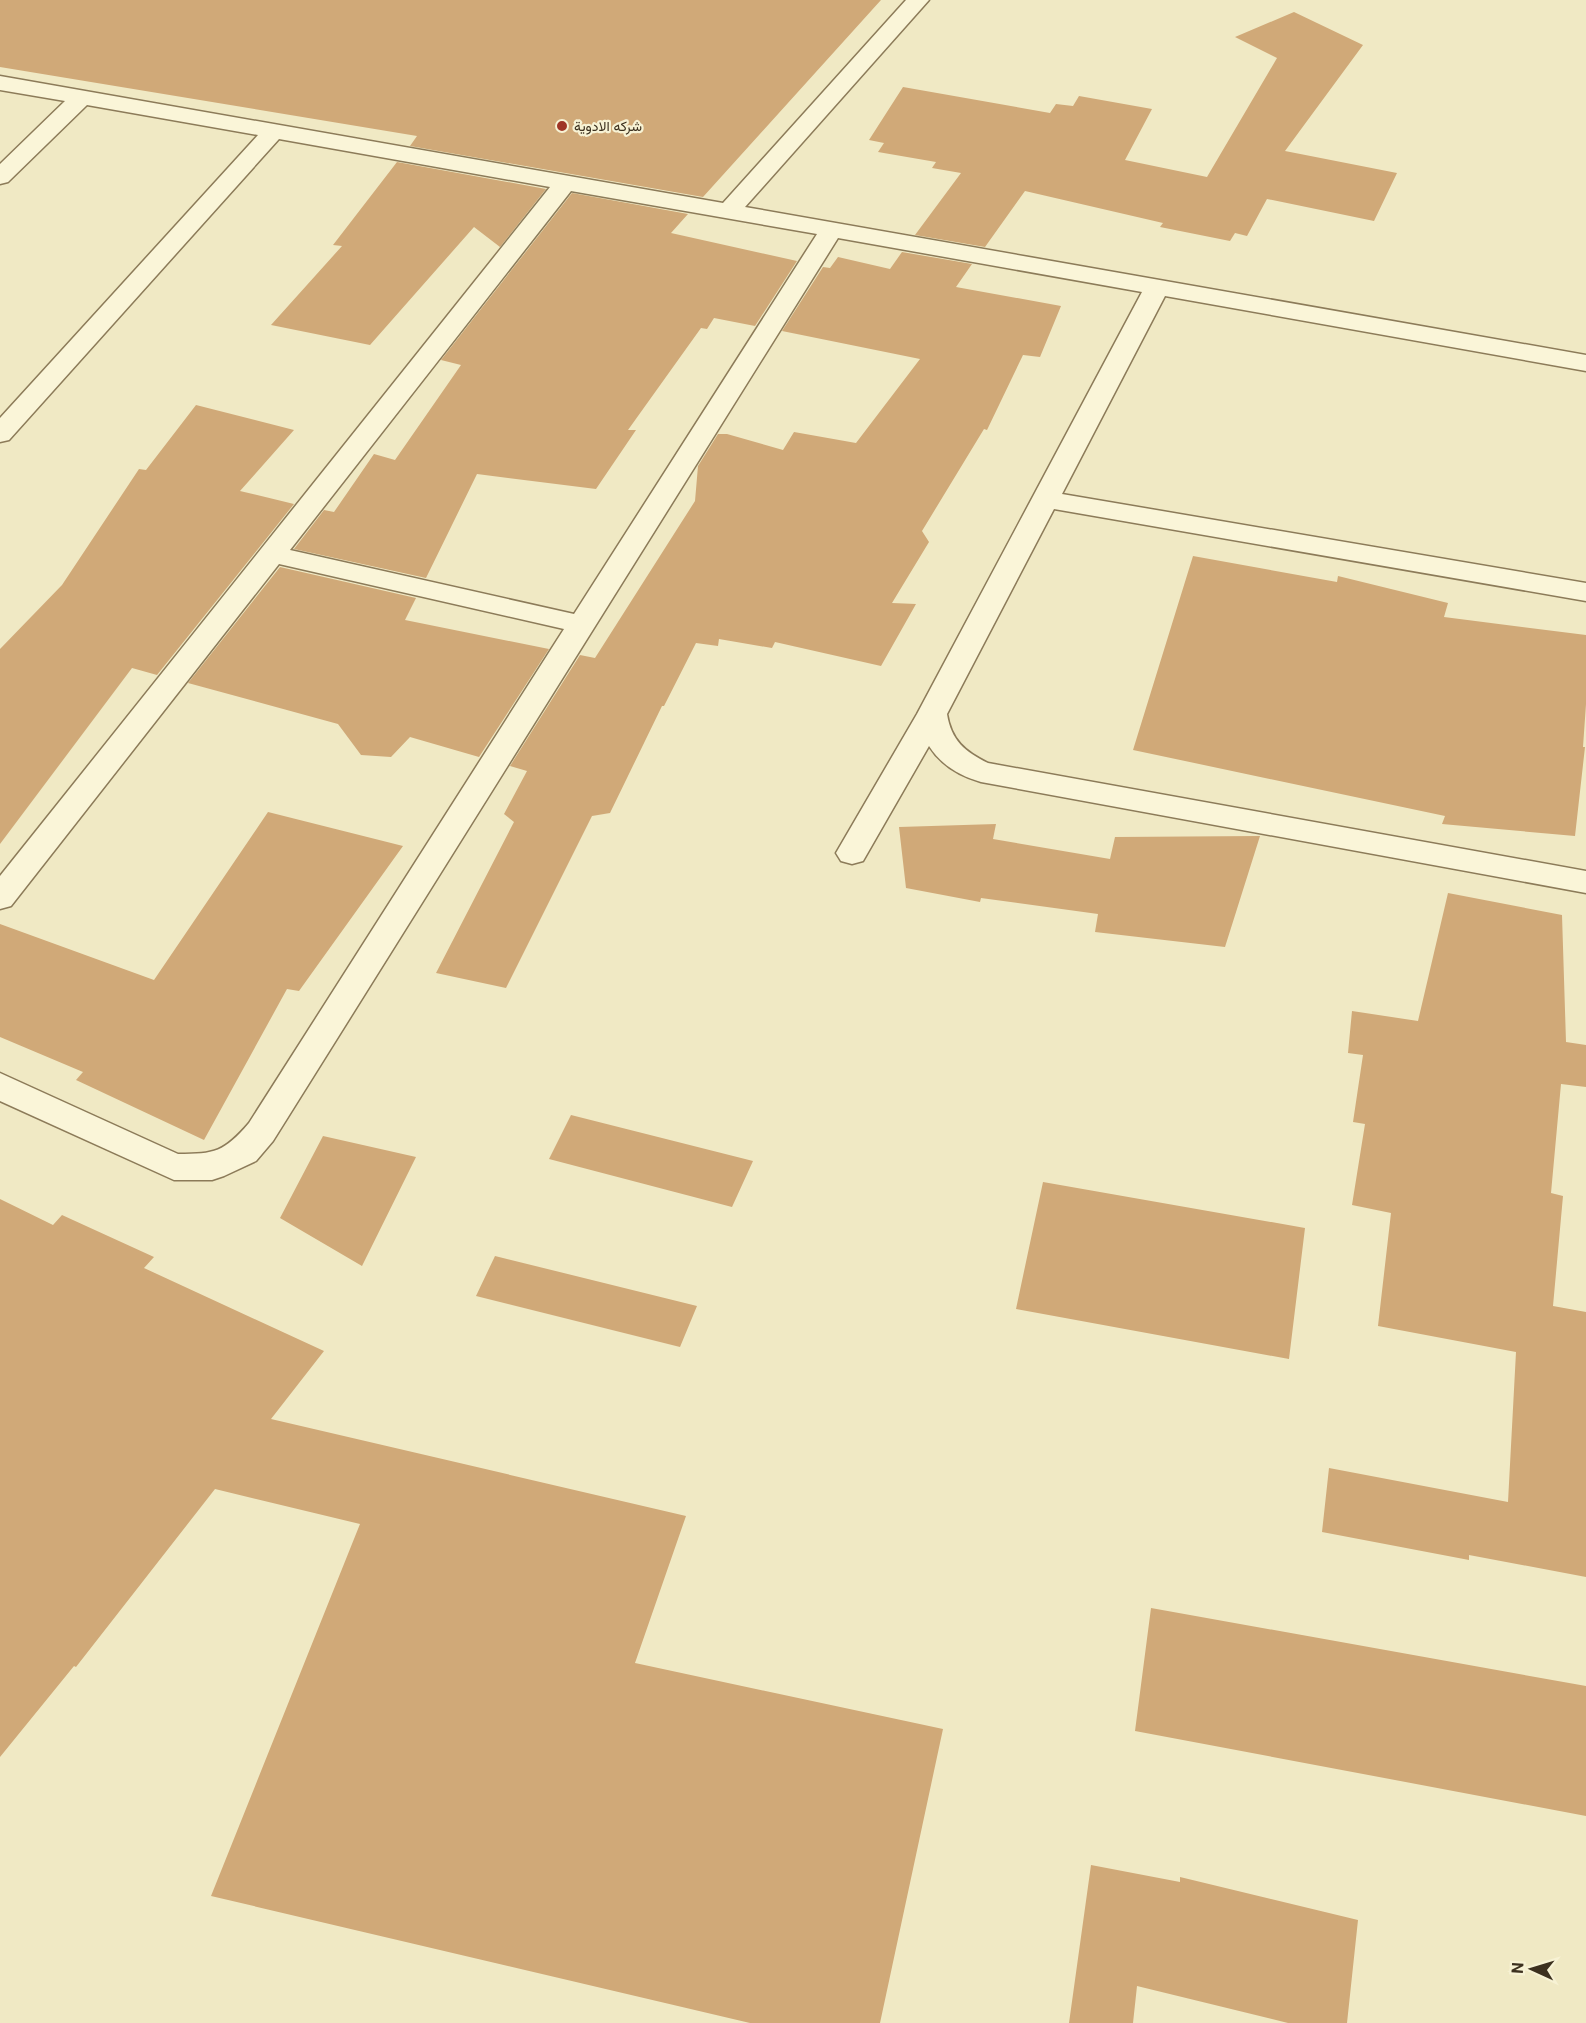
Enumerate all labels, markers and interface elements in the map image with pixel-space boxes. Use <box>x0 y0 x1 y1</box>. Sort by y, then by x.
place label: شركه الادوية <box>574 117 642 139</box>
marker: شركه الادوية <box>555 119 569 133</box>
north arrow <box>1502 1939 1562 1999</box>
text: N <box>1507 1962 1532 1975</box>

